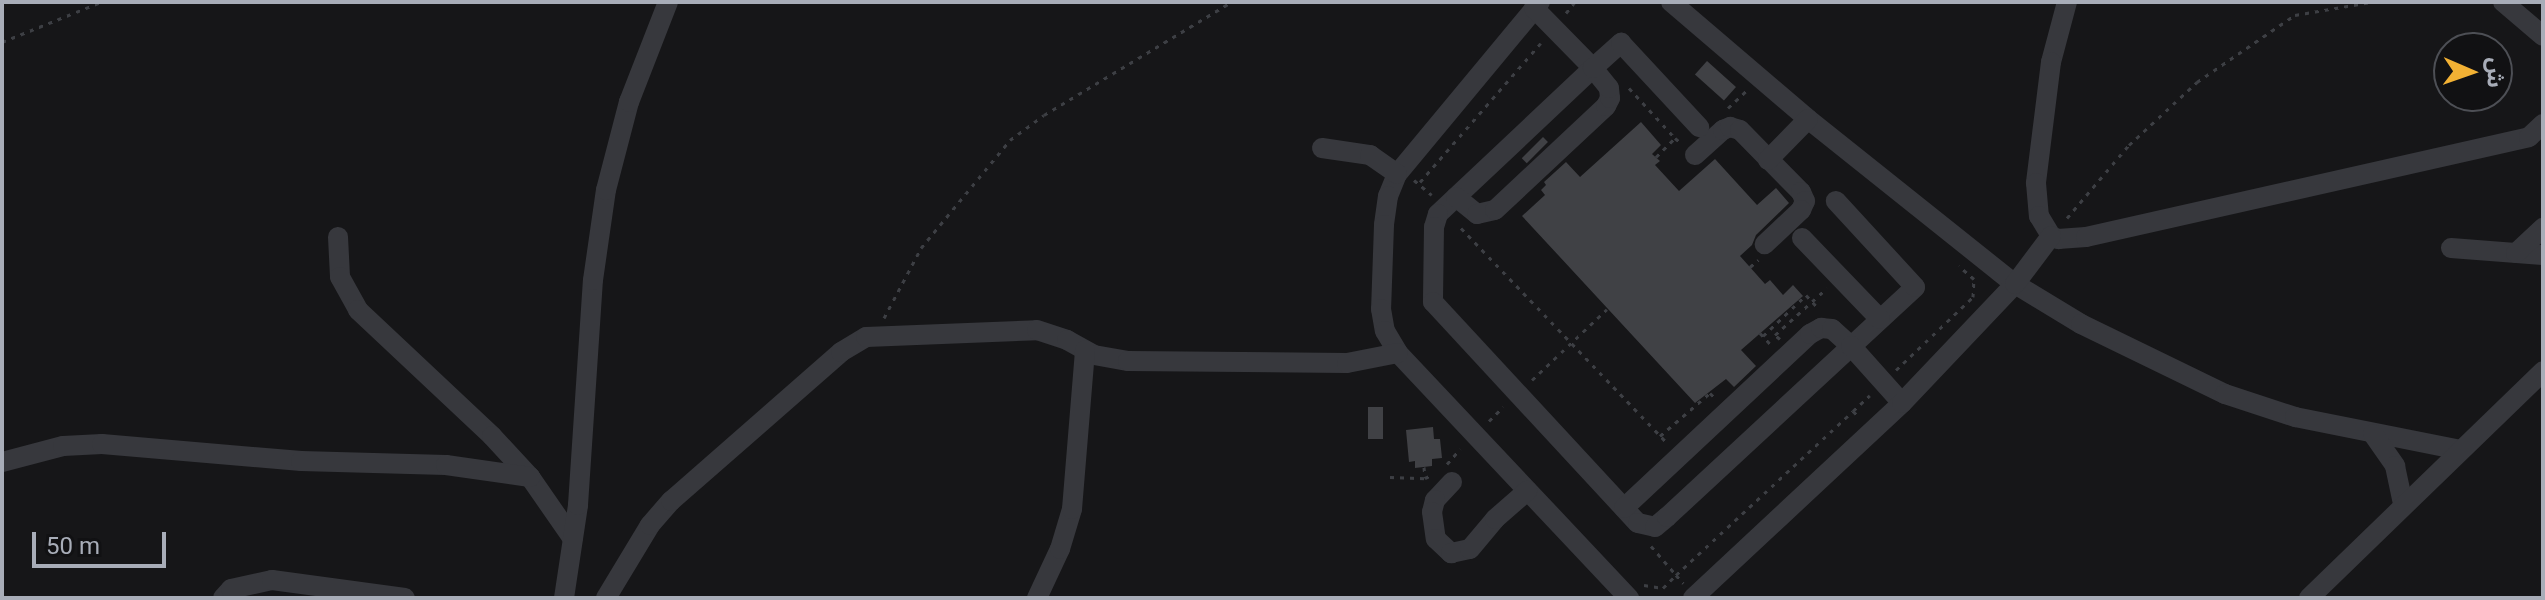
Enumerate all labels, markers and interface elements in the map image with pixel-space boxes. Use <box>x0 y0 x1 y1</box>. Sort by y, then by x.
north arrow <box>2433 32 2513 112</box>
text: ش <box>2482 57 2509 88</box>
scale bar <box>36 516 170 566</box>
text: 50 m <box>46 532 100 560</box>

